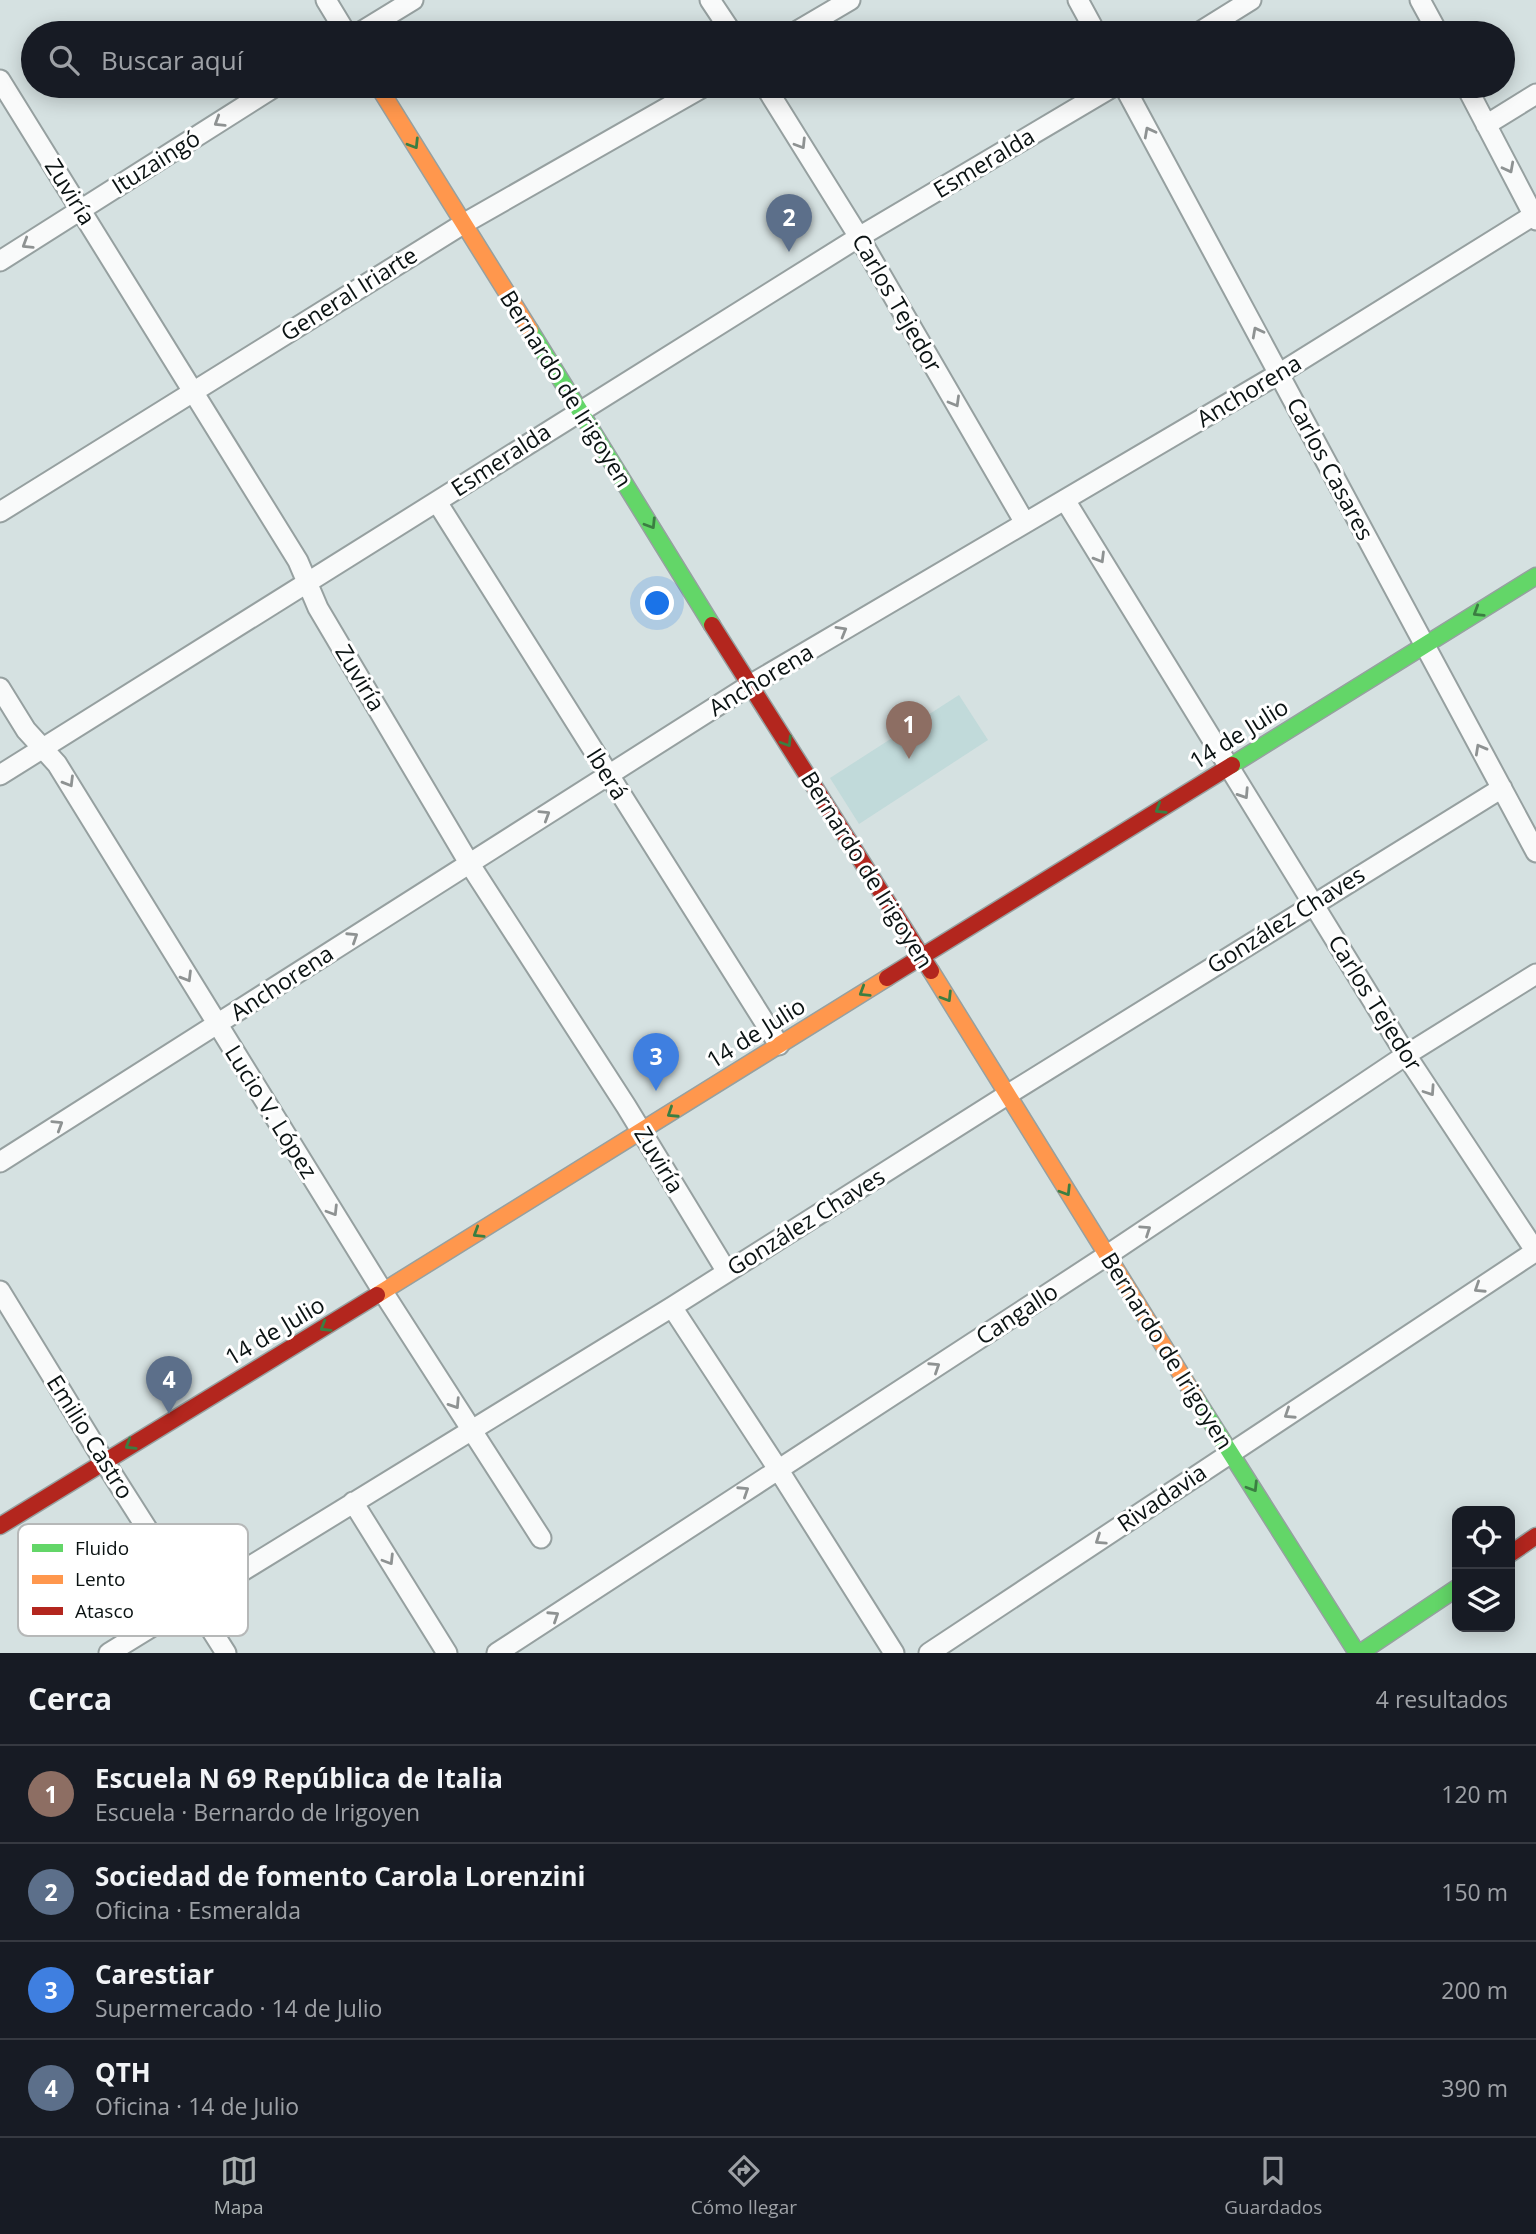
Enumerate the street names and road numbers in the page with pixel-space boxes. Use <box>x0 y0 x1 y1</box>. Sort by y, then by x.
street label: Esmeralda <box>927 119 1040 205</box>
street label: Ituzaingó <box>105 121 206 201</box>
street label: Zuviría <box>38 152 104 231</box>
street label: Carlos Tejedor <box>845 227 951 378</box>
street label: General Iriarte <box>274 238 423 348</box>
street label: Bernardo de Irigoyen <box>493 284 641 493</box>
street label: Anchorena <box>1190 346 1307 434</box>
street label: Carlos Casares <box>1280 391 1382 546</box>
street label: Esmeralda <box>444 415 556 503</box>
street label: Anchorena <box>702 635 819 723</box>
street label: Zuviría <box>328 638 393 717</box>
street label: 14 de Julio <box>1183 690 1294 776</box>
street label: Iberá <box>580 741 636 806</box>
street label: Bernardo de Irigoyen <box>794 765 942 974</box>
street label: González Chaves <box>1200 858 1370 981</box>
street label: Carlos Tejedor <box>1321 928 1431 1077</box>
street label: Anchorena <box>224 937 339 1027</box>
street label: 14 de Julio <box>700 989 811 1075</box>
street label: Lucio V. López <box>218 1038 326 1184</box>
street label: Zuviría <box>627 1120 692 1199</box>
street label: González Chaves <box>720 1160 890 1283</box>
street label: Bernardo de Irigoyen <box>1094 1246 1242 1455</box>
street label: Cangallo <box>969 1275 1064 1352</box>
street label: 14 de Julio <box>219 1288 330 1372</box>
street label: Emilio Castro <box>40 1368 142 1505</box>
street label: Rivadavia <box>1111 1456 1212 1539</box>

